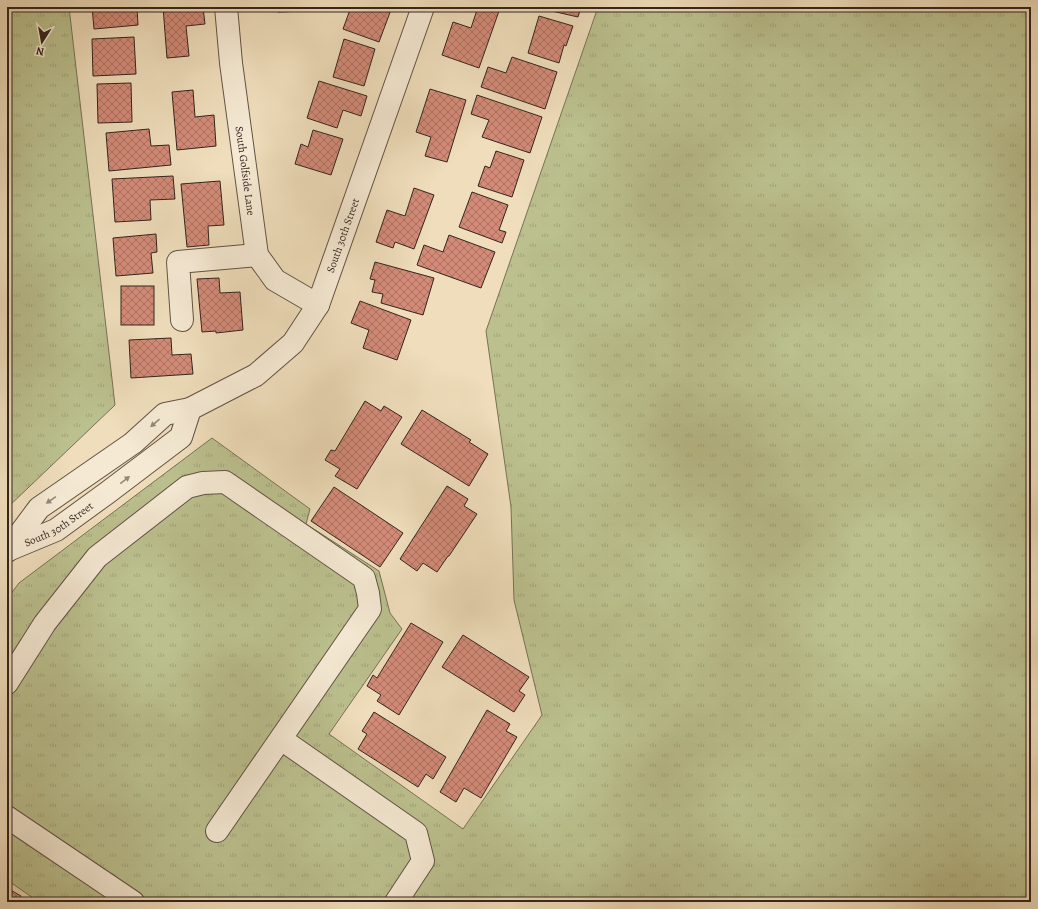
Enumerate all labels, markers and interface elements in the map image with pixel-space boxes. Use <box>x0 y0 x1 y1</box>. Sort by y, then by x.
north arrow <box>22 22 62 62</box>
text: N <box>35 43 46 59</box>
street label: South Golfside Lane <box>232 125 259 217</box>
street label: South 30th Street <box>323 196 363 275</box>
one-way arrow <box>150 418 160 427</box>
one-way arrow <box>119 475 130 484</box>
one-way arrow <box>45 496 56 504</box>
street label: South 30th Street <box>22 498 97 550</box>

